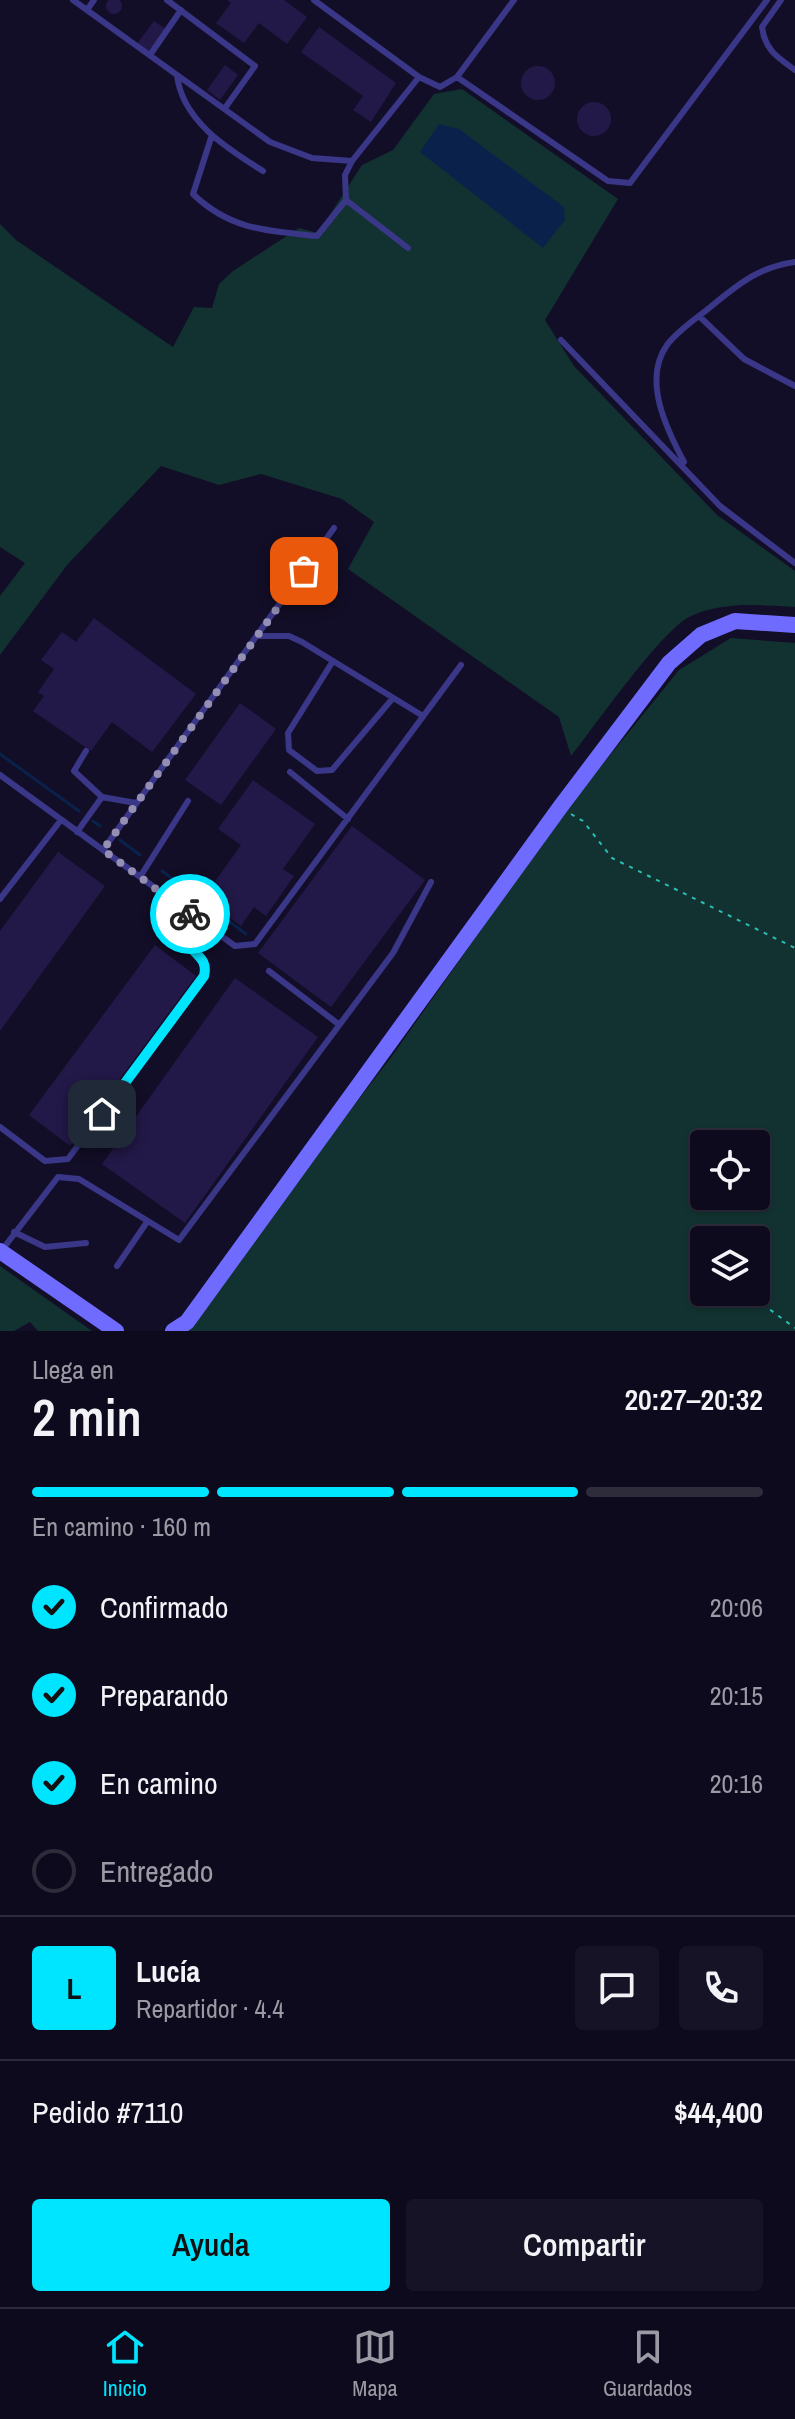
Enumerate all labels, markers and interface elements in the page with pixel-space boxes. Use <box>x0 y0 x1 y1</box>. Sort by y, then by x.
pin <box>270 537 338 605</box>
icon: bag <box>282 549 326 593</box>
courier <box>150 874 230 954</box>
icon: bike <box>168 892 212 936</box>
pin <box>68 1080 136 1148</box>
icon: home <box>80 1092 124 1136</box>
map controls <box>690 1130 770 1306</box>
button: locate <box>690 1130 770 1210</box>
button: layers <box>690 1226 770 1306</box>
text: Llega en <box>32 1352 114 1387</box>
text: 20:27–20:32 <box>624 1379 763 1419</box>
text: 2 min <box>32 1382 142 1452</box>
text: En camino · 160 m <box>32 1509 211 1544</box>
icon: check <box>32 1585 76 1629</box>
text: Confirmado <box>100 1587 229 1627</box>
text: 20:06 <box>710 1590 763 1625</box>
icon: check <box>32 1673 76 1717</box>
text: Preparando <box>100 1675 229 1715</box>
text: 20:15 <box>710 1678 763 1713</box>
icon: check <box>32 1761 76 1805</box>
text: En camino <box>100 1763 218 1803</box>
text: 20:16 <box>710 1766 763 1801</box>
text: Entregado <box>100 1851 214 1891</box>
button: chat <box>575 1946 659 2030</box>
button: phone <box>679 1946 763 2030</box>
text: Lucía <box>136 1951 200 1991</box>
text: L <box>66 1968 82 2008</box>
text: Repartidor · 4.4 <box>136 1991 284 2026</box>
text: Pedido #7110 <box>32 2092 183 2132</box>
text: $44,400 <box>674 2092 763 2132</box>
button: Ayuda <box>32 2199 390 2291</box>
button: Compartir <box>406 2199 763 2291</box>
tab: Inicio <box>103 2325 147 2403</box>
tab: Mapa <box>352 2325 397 2403</box>
tab: Guardados <box>603 2325 692 2403</box>

